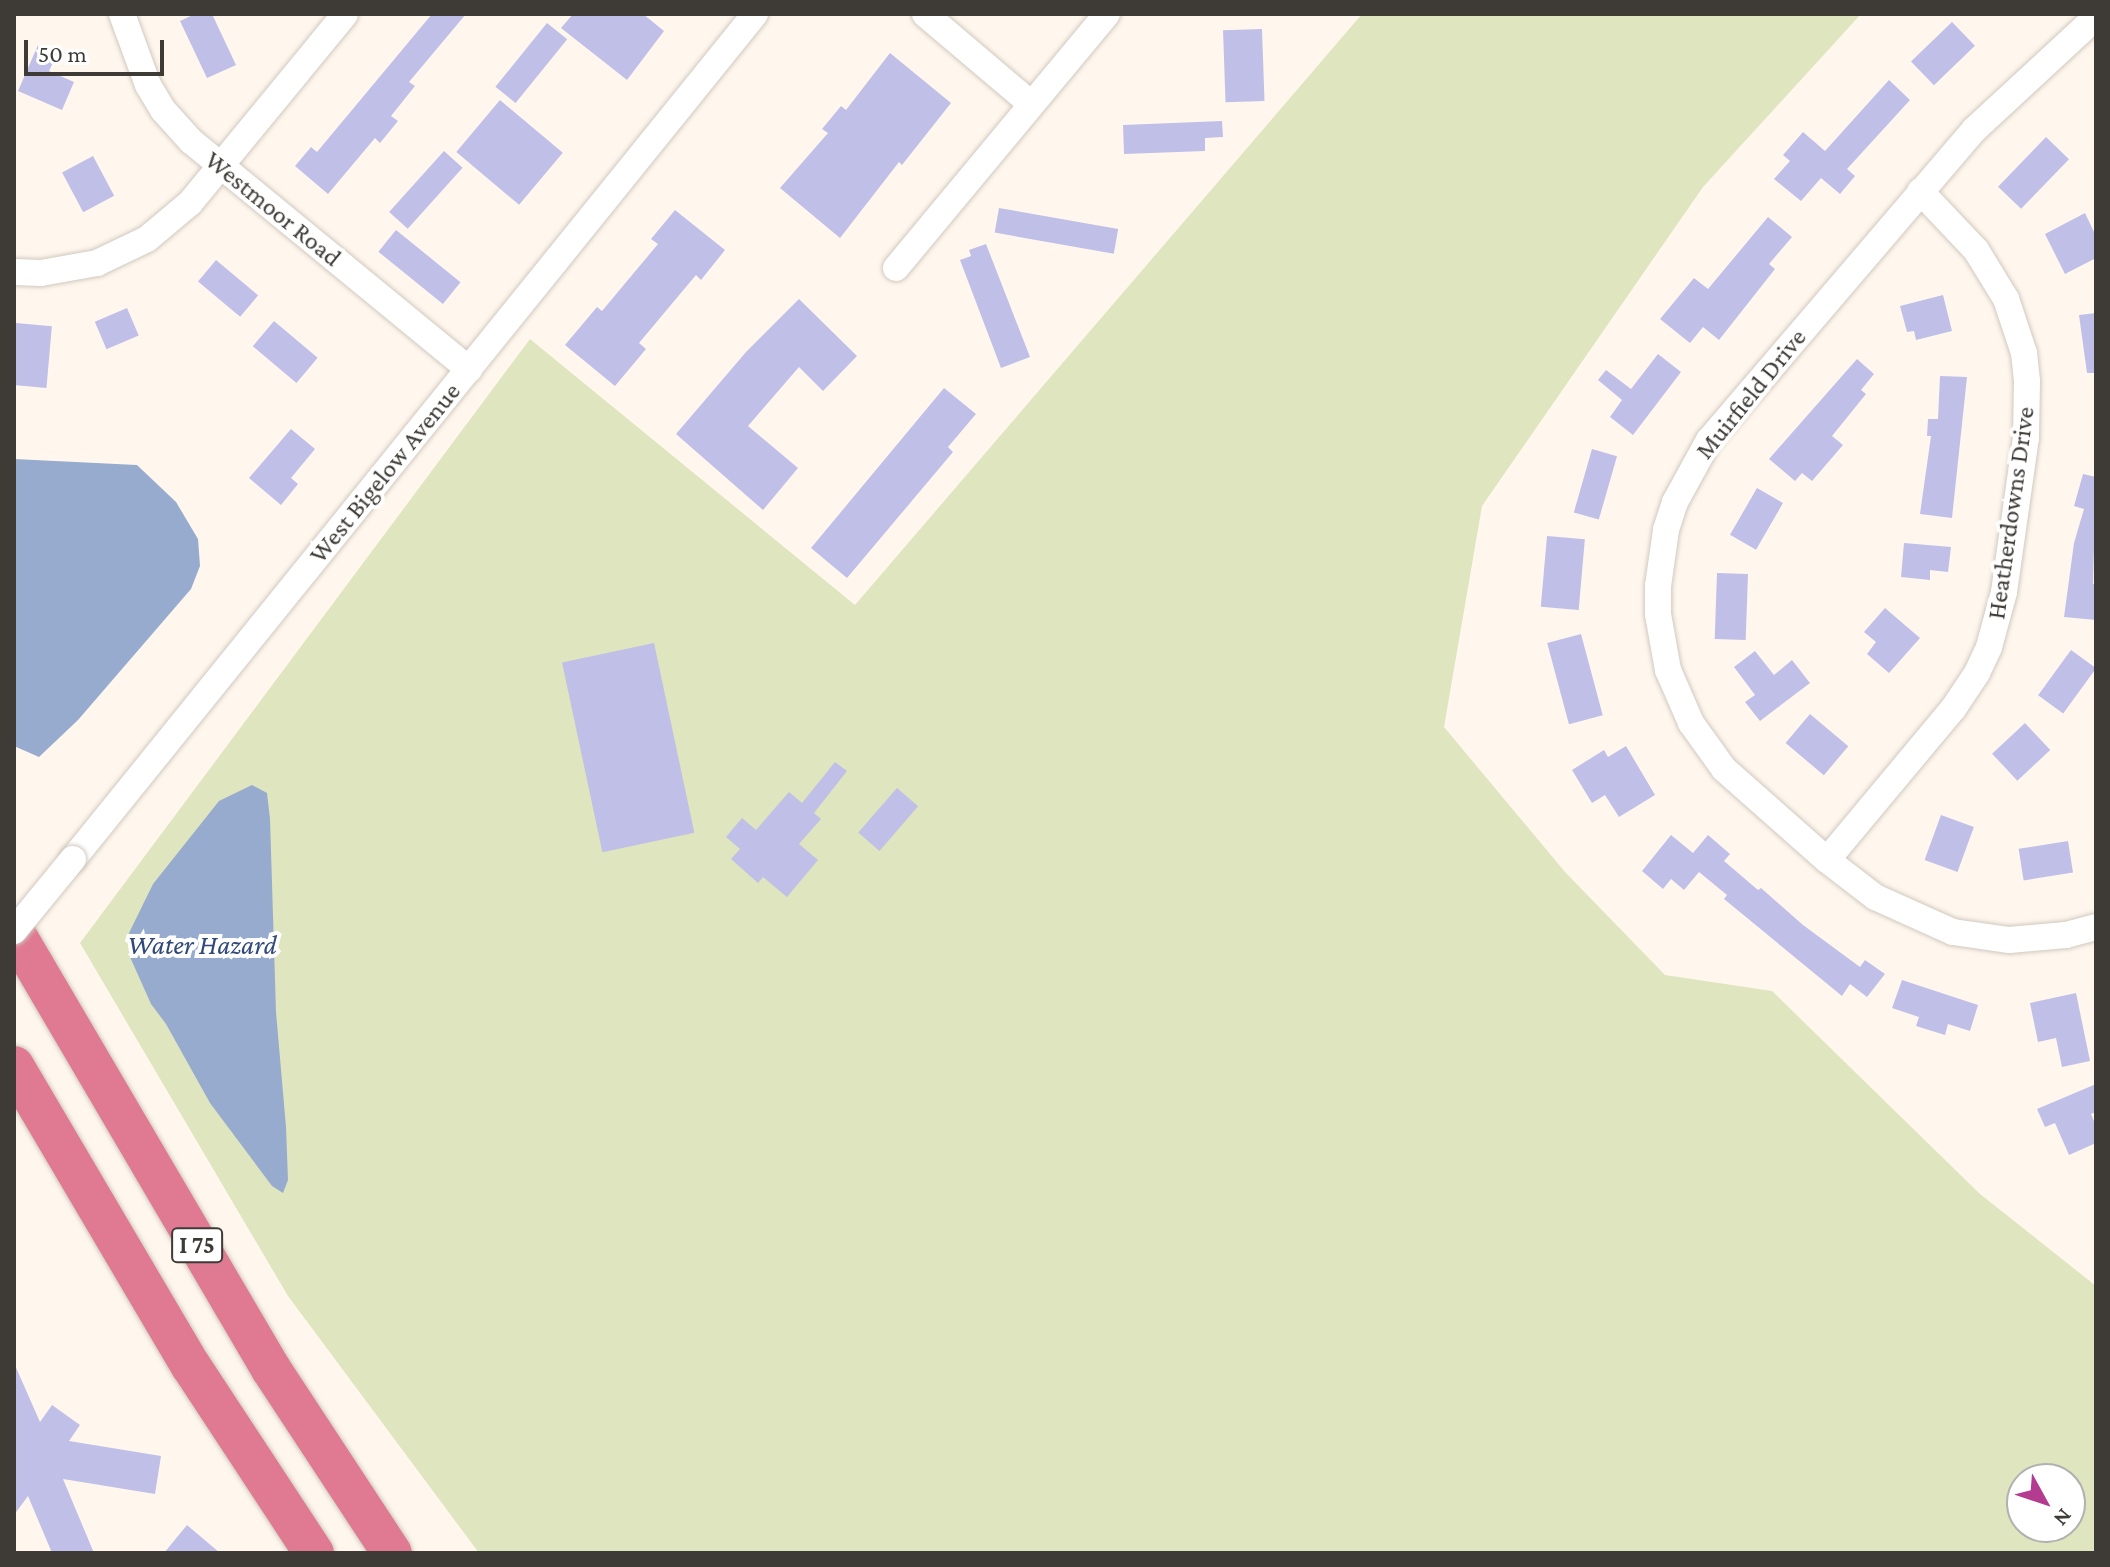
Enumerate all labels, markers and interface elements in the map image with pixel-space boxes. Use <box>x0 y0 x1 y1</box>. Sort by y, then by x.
scale bar <box>28 24 168 74</box>
text: 50 m <box>38 40 87 67</box>
street label: Westmoor Road <box>198 144 348 274</box>
street label: Muirfield Drive <box>1689 323 1813 465</box>
street label: West Bigelow Avenue <box>303 377 467 569</box>
street label: Heatherdowns Drive <box>1981 405 2041 621</box>
water label: Water Hazard <box>127 928 277 962</box>
road number: I 75 <box>171 1225 223 1265</box>
north arrow <box>2006 1463 2086 1543</box>
text: N <box>2049 1504 2078 1531</box>

